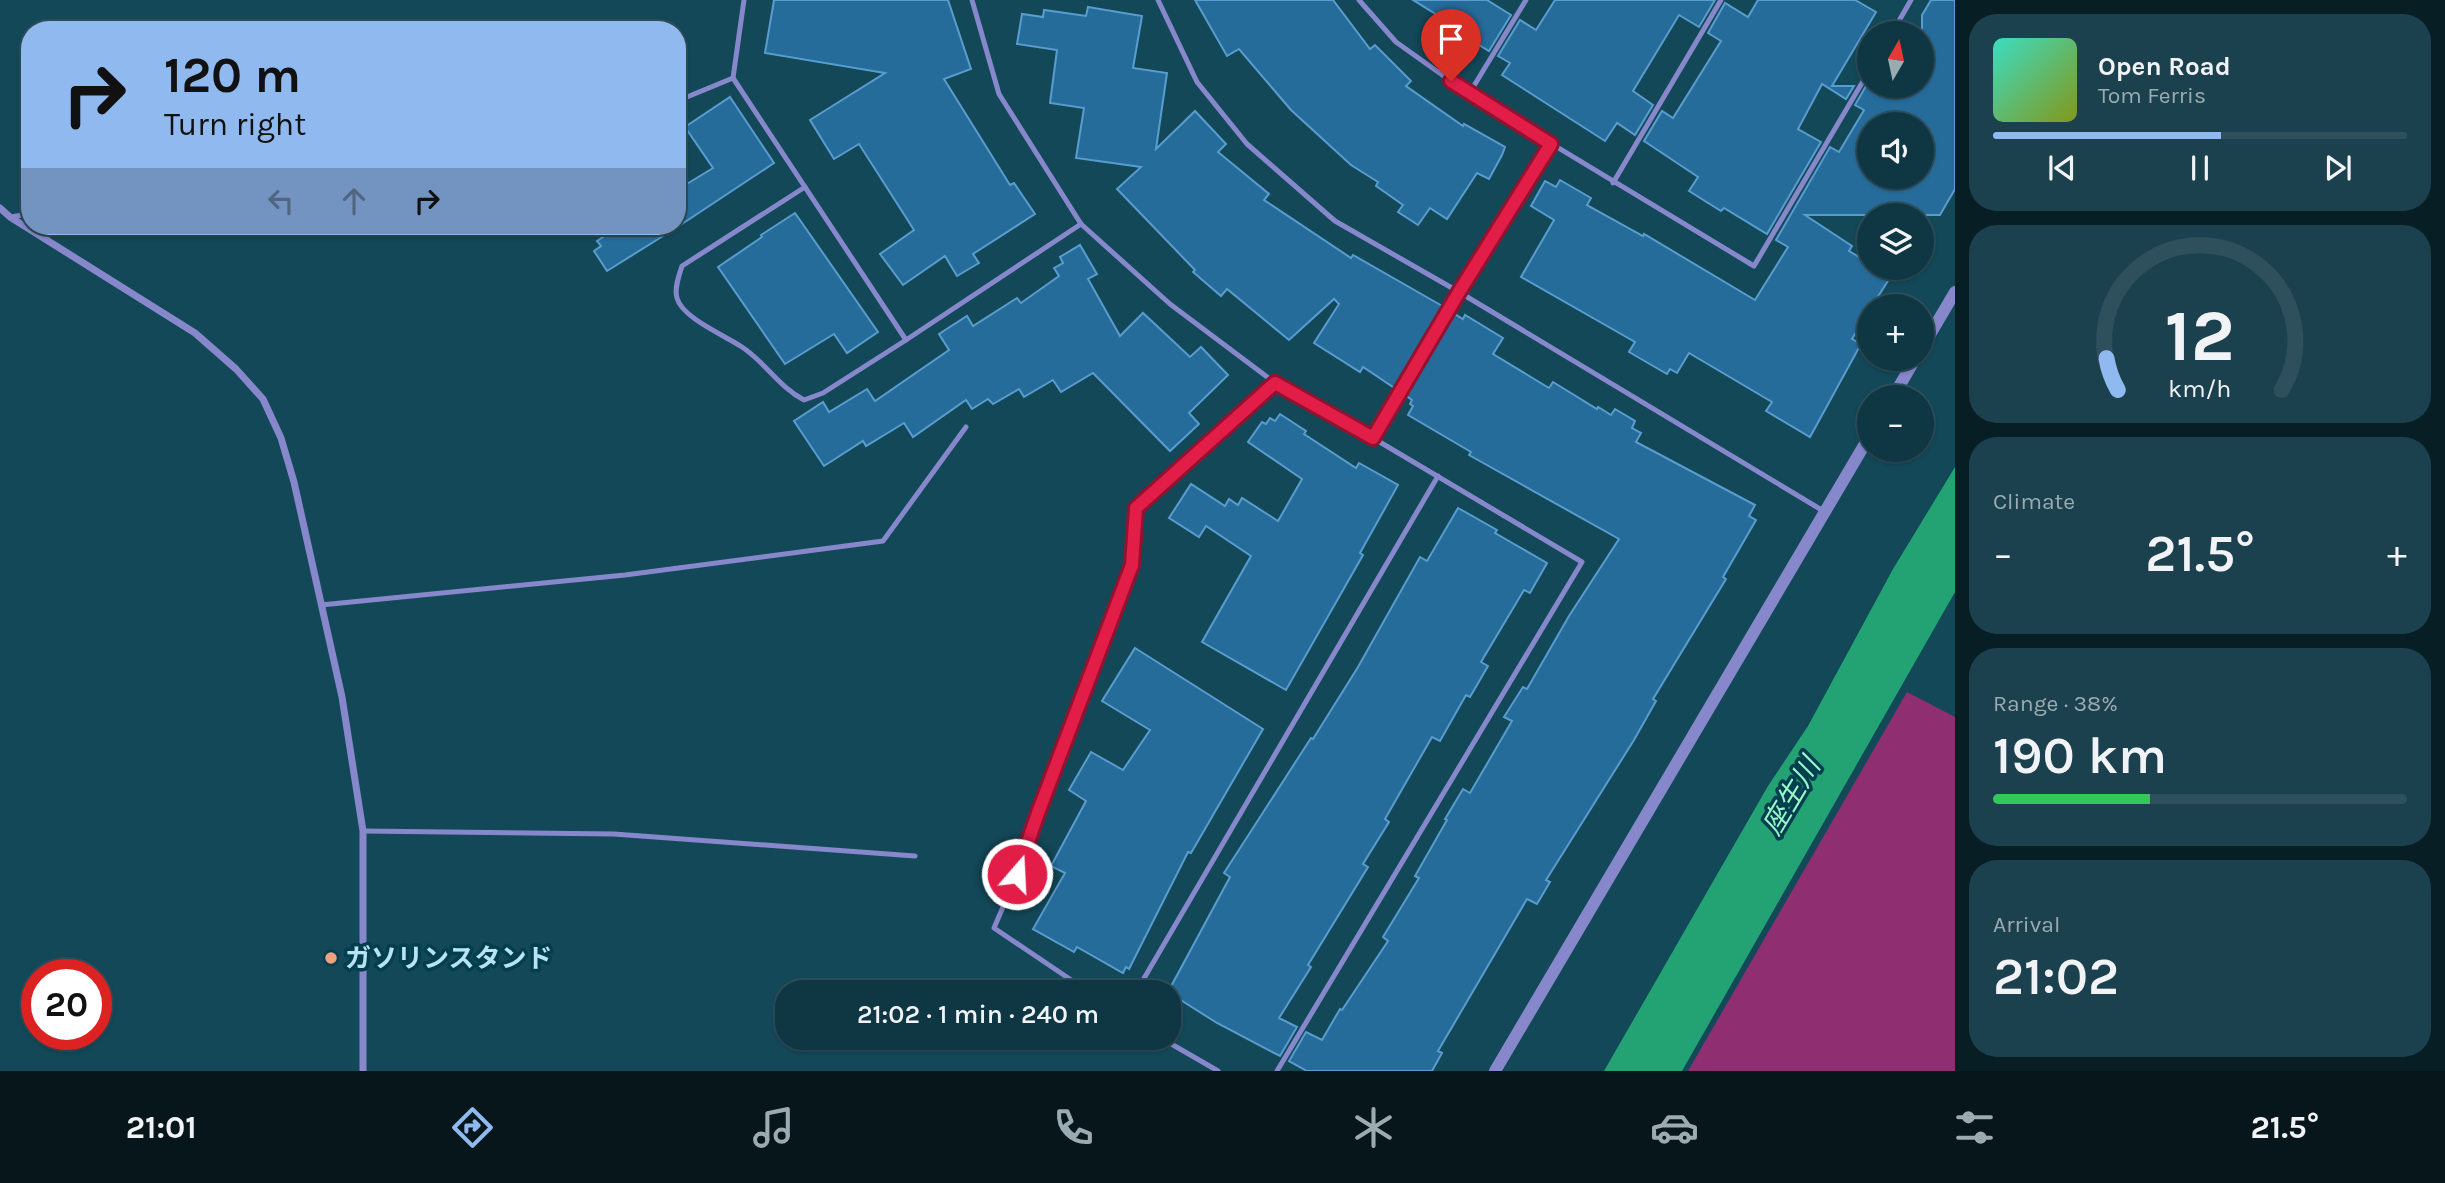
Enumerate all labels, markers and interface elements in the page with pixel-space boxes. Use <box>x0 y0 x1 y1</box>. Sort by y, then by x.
pin <box>1421 9 1481 81</box>
icon: arrive <box>1432 20 1470 58</box>
north arrow <box>1857 21 1934 98</box>
map controls <box>1857 21 1934 462</box>
text: 120 m <box>164 47 301 104</box>
icon: right <box>49 49 140 140</box>
text: Open Road <box>2098 51 2231 82</box>
text: Tom Ferris <box>2098 82 2206 109</box>
text: Turn right <box>164 106 306 143</box>
button: sound <box>1857 112 1934 189</box>
icon: previous <box>2043 149 2081 187</box>
icon: pause <box>2181 149 2219 187</box>
icon: next <box>2319 149 2357 187</box>
icon: left <box>262 182 300 220</box>
icon: ahead <box>335 182 373 220</box>
icon: right <box>408 182 446 220</box>
button: layers <box>1857 203 1934 280</box>
button: + <box>1857 294 1934 371</box>
text: 12 <box>2165 294 2235 379</box>
text: km/h <box>2168 374 2232 403</box>
button: − <box>1857 385 1934 462</box>
text: Climate <box>1993 488 2075 515</box>
text: 21.5° <box>2145 523 2255 584</box>
text: − <box>1993 532 2013 577</box>
text: + <box>2387 532 2407 577</box>
text: Range · 38% <box>1993 690 2118 717</box>
text: 190 km <box>1993 725 2167 786</box>
water label: 座生川 <box>1755 749 1828 841</box>
position arrow <box>980 837 1054 911</box>
text: Arrival <box>1993 911 2060 938</box>
place label: ガソリンスタンド <box>345 943 552 974</box>
text: 21:02 <box>1993 946 2119 1007</box>
marker: ガソリンスタンド <box>323 950 339 966</box>
speed limit sign: 20 <box>21 959 112 1050</box>
text: 21:02 · 1 min · 240 m <box>857 999 1099 1030</box>
icon: directions <box>448 1103 497 1152</box>
icon: music <box>749 1103 798 1152</box>
icon: phone <box>1049 1103 1098 1152</box>
icon: climate <box>1349 1103 1398 1152</box>
icon: car <box>1650 1103 1699 1152</box>
icon: filters <box>1950 1103 1999 1152</box>
text: 21:01 <box>126 1109 197 1146</box>
text: 21.5° <box>2250 1109 2319 1146</box>

